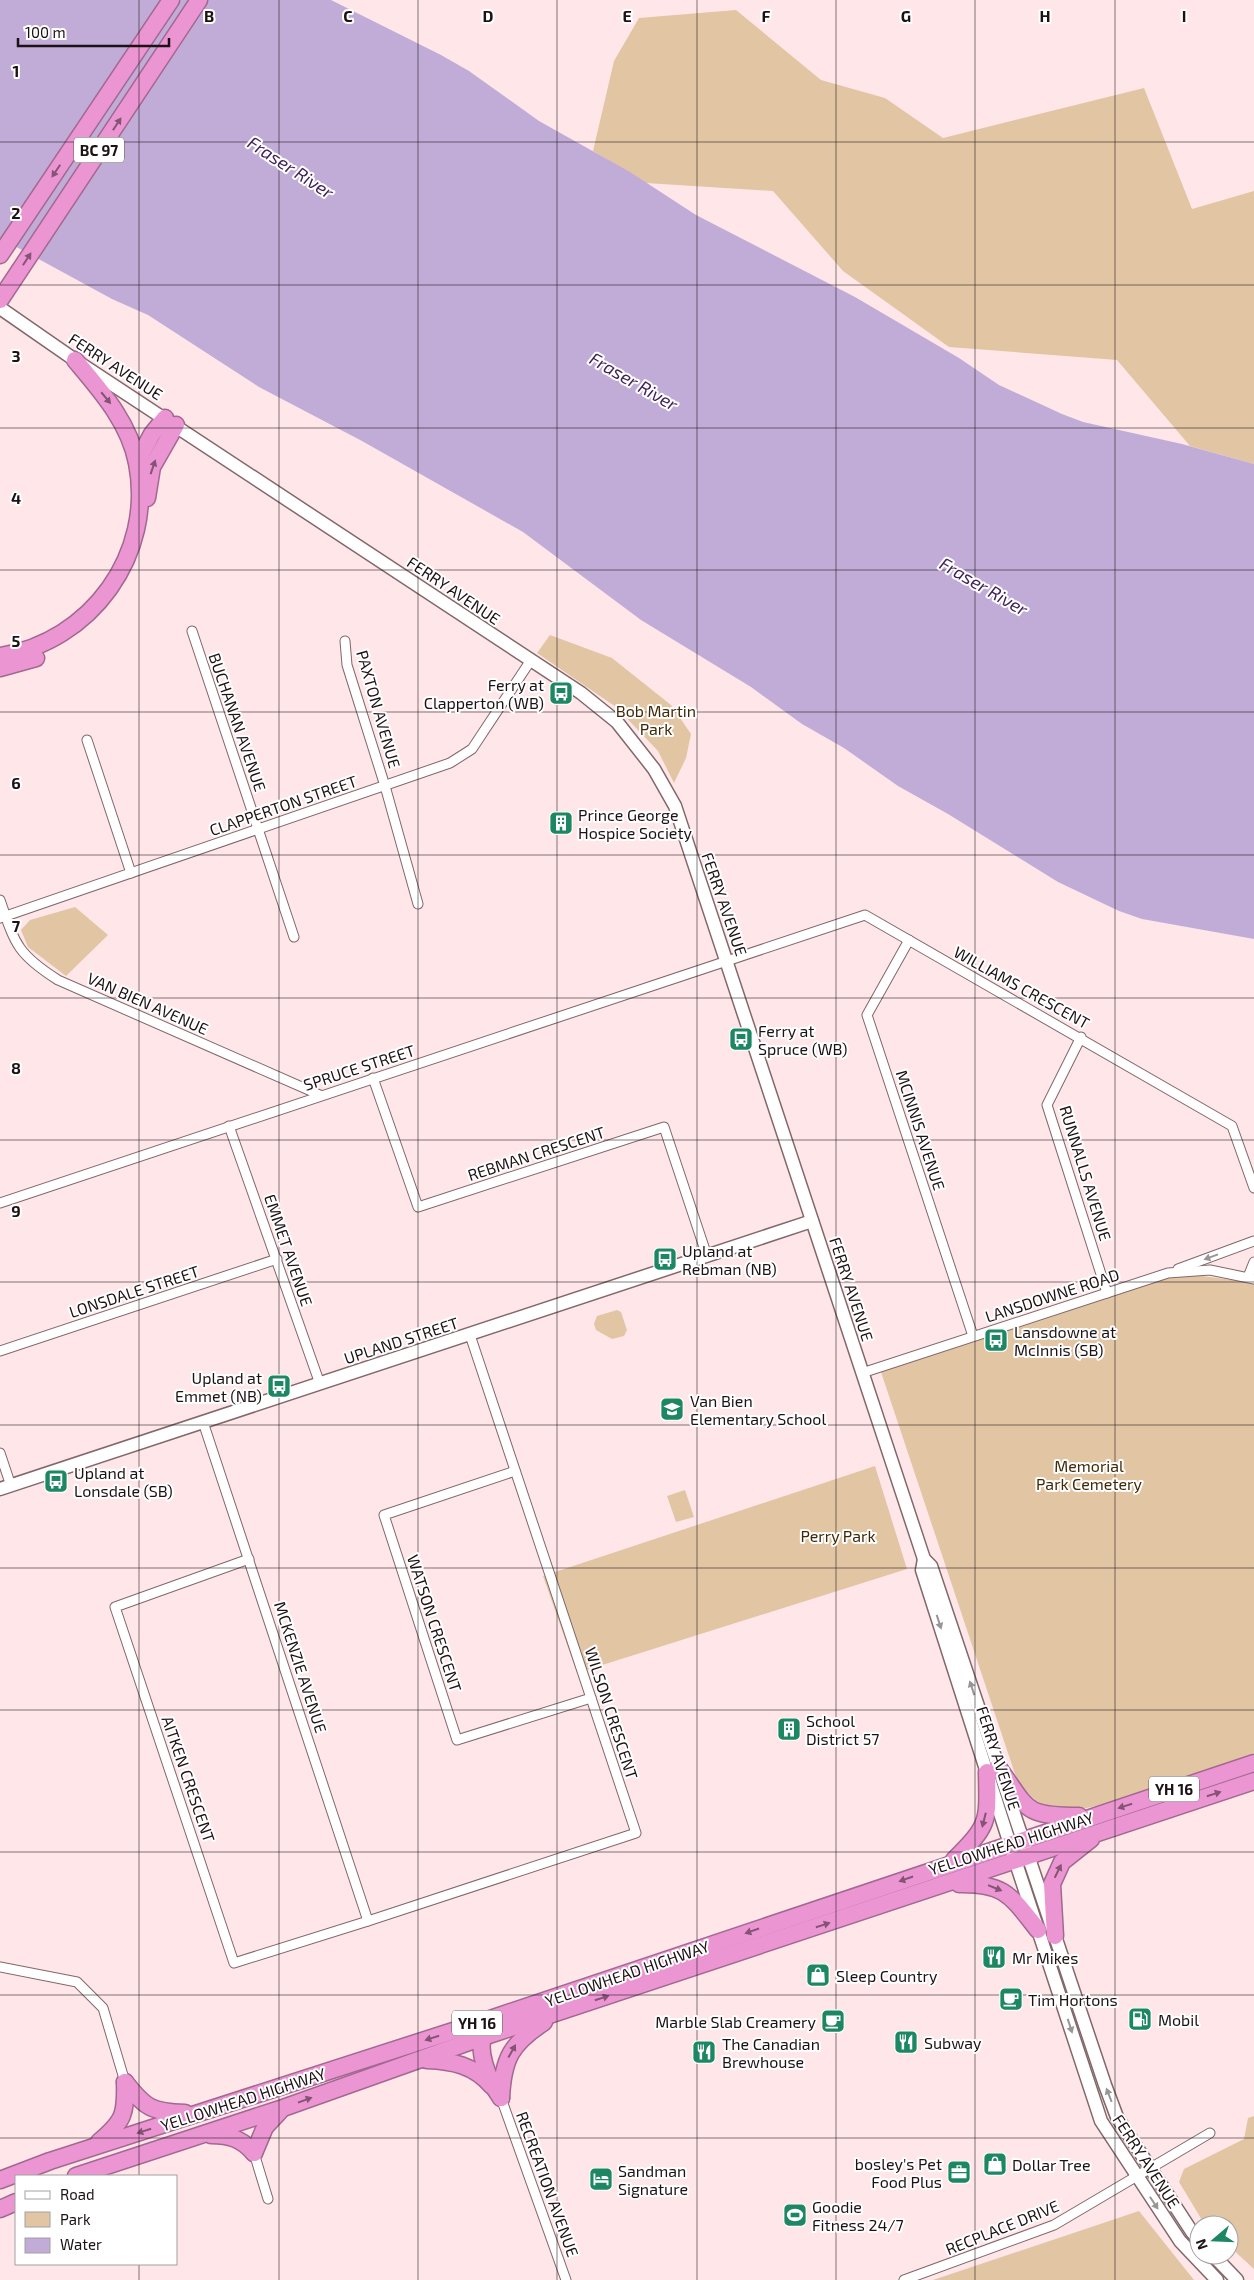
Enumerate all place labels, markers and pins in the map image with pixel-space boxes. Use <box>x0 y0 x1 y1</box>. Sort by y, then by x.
place label: Ferry at Clapperton (WB) <box>424 675 544 712</box>
bus stop icon: Ferry at Clapperton (WB) <box>548 680 574 706</box>
place label: Prince George Hospice Society <box>578 805 693 842</box>
building icon: Prince George Hospice Society <box>548 810 574 836</box>
place label: Ferry at Spruce (WB) <box>758 1021 848 1058</box>
bus stop icon: Ferry at Spruce (WB) <box>728 1026 754 1052</box>
place label: Upland at Rebman (NB) <box>682 1241 777 1278</box>
bus stop icon: Upland at Rebman (NB) <box>652 1246 678 1272</box>
place label: Lansdowne at McInnis (SB) <box>1014 1322 1116 1359</box>
bus stop icon: Lansdowne at McInnis (SB) <box>983 1327 1009 1353</box>
place label: Upland at Emmet (NB) <box>175 1368 262 1405</box>
bus stop icon: Upland at Emmet (NB) <box>266 1373 292 1399</box>
place label: Van Bien Elementary School <box>690 1391 826 1428</box>
school or university icon: Van Bien Elementary School <box>659 1396 685 1422</box>
place label: Upland at Lonsdale (SB) <box>74 1463 173 1500</box>
bus stop icon: Upland at Lonsdale (SB) <box>43 1468 69 1494</box>
place label: School District 57 <box>806 1711 879 1748</box>
building icon: School District 57 <box>776 1716 802 1742</box>
restaurant icon: Mr Mikes <box>981 1944 1007 1970</box>
place label: Mr Mikes <box>1012 1948 1078 1967</box>
shop icon: Sleep Country <box>805 1962 831 1988</box>
place label: Sleep Country <box>836 1966 938 1985</box>
cafe icon: Tim Hortons <box>998 1986 1024 2012</box>
place label: Tim Hortons <box>1028 1990 1118 2009</box>
fuel station icon: Mobil <box>1127 2006 1153 2032</box>
cafe icon: Marble Slab Creamery <box>820 2008 846 2034</box>
place label: Mobil <box>1158 2010 1199 2029</box>
place label: Marble Slab Creamery <box>655 2012 817 2031</box>
restaurant icon: Subway <box>893 2029 919 2055</box>
place label: Subway <box>924 2033 982 2052</box>
place label: The Canadian Brewhouse <box>722 2034 820 2071</box>
restaurant icon: The Canadian Brewhouse <box>691 2039 717 2065</box>
shop icon: Dollar Tree <box>982 2151 1008 2177</box>
place label: bosley's Pet Food Plus <box>855 2154 942 2191</box>
place label: Dollar Tree <box>1012 2155 1090 2174</box>
office icon: bosley's Pet Food Plus <box>946 2159 972 2185</box>
place label: Sandman Signature <box>618 2161 688 2198</box>
hotel icon: Sandman Signature <box>588 2166 614 2192</box>
place label: Goodie Fitness 24/7 <box>812 2197 904 2234</box>
sports icon: Goodie Fitness 24/7 <box>782 2202 808 2228</box>

